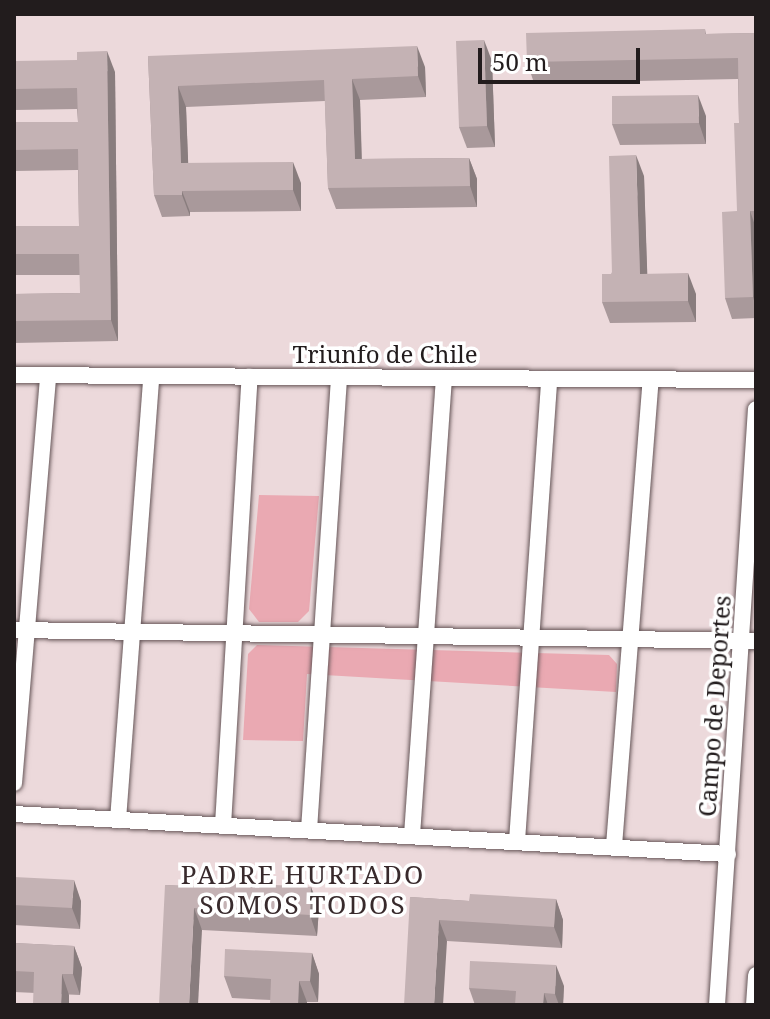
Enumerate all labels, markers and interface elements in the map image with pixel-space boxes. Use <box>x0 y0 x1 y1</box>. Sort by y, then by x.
scale bar <box>482 32 644 82</box>
text: 50 m <box>492 45 548 78</box>
street label: Triunfo de Chile <box>292 340 478 368</box>
street label: Campo de Deportes <box>692 594 736 818</box>
district label: PADRE HURTADO SOMOS TODOS <box>181 859 425 920</box>

